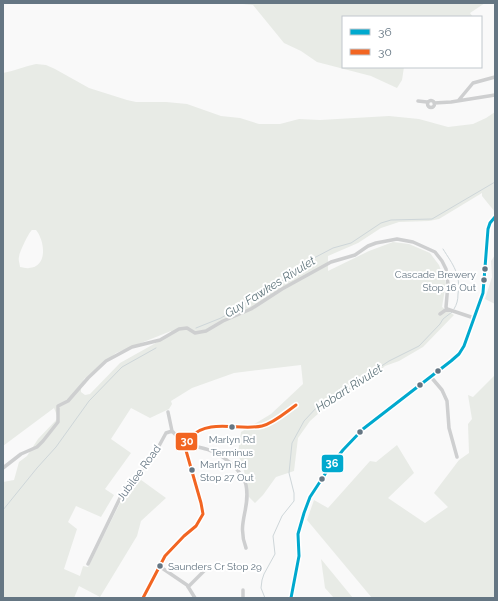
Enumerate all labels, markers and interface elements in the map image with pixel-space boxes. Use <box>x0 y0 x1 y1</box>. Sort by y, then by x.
legend <box>342 16 482 68</box>
text: 36 <box>378 25 392 39</box>
text: 30 <box>378 45 392 59</box>
water label: Guy Fawkes Rivulet <box>222 253 318 320</box>
unlabelled marker <box>480 264 490 274</box>
place label: Cascade Brewery Stop 16 Out <box>395 269 477 293</box>
marker: Cascade Brewery Stop 16 Out <box>479 275 489 285</box>
water label: Hobart Rivulet <box>313 361 385 415</box>
unlabelled marker <box>433 366 443 376</box>
unlabelled marker <box>415 380 425 390</box>
marker: Marlyn Rd Terminus <box>227 422 237 432</box>
unlabelled marker <box>355 427 365 437</box>
line badge: 30 <box>175 432 198 451</box>
place label: Marlyn Rd Terminus <box>209 434 255 458</box>
text: 30 <box>181 435 194 448</box>
street label: Jubilee Road <box>114 442 164 504</box>
line badge: 36 <box>321 454 344 473</box>
text: 36 <box>326 457 339 470</box>
place label: Marlyn Rd Stop 27 Out <box>200 459 254 483</box>
marker: Marlyn Rd Stop 27 Out <box>187 465 197 475</box>
unlabelled marker <box>317 474 327 484</box>
marker: Saunders Cr Stop 29 <box>155 561 165 571</box>
place label: Saunders Cr Stop 29 <box>168 561 262 572</box>

